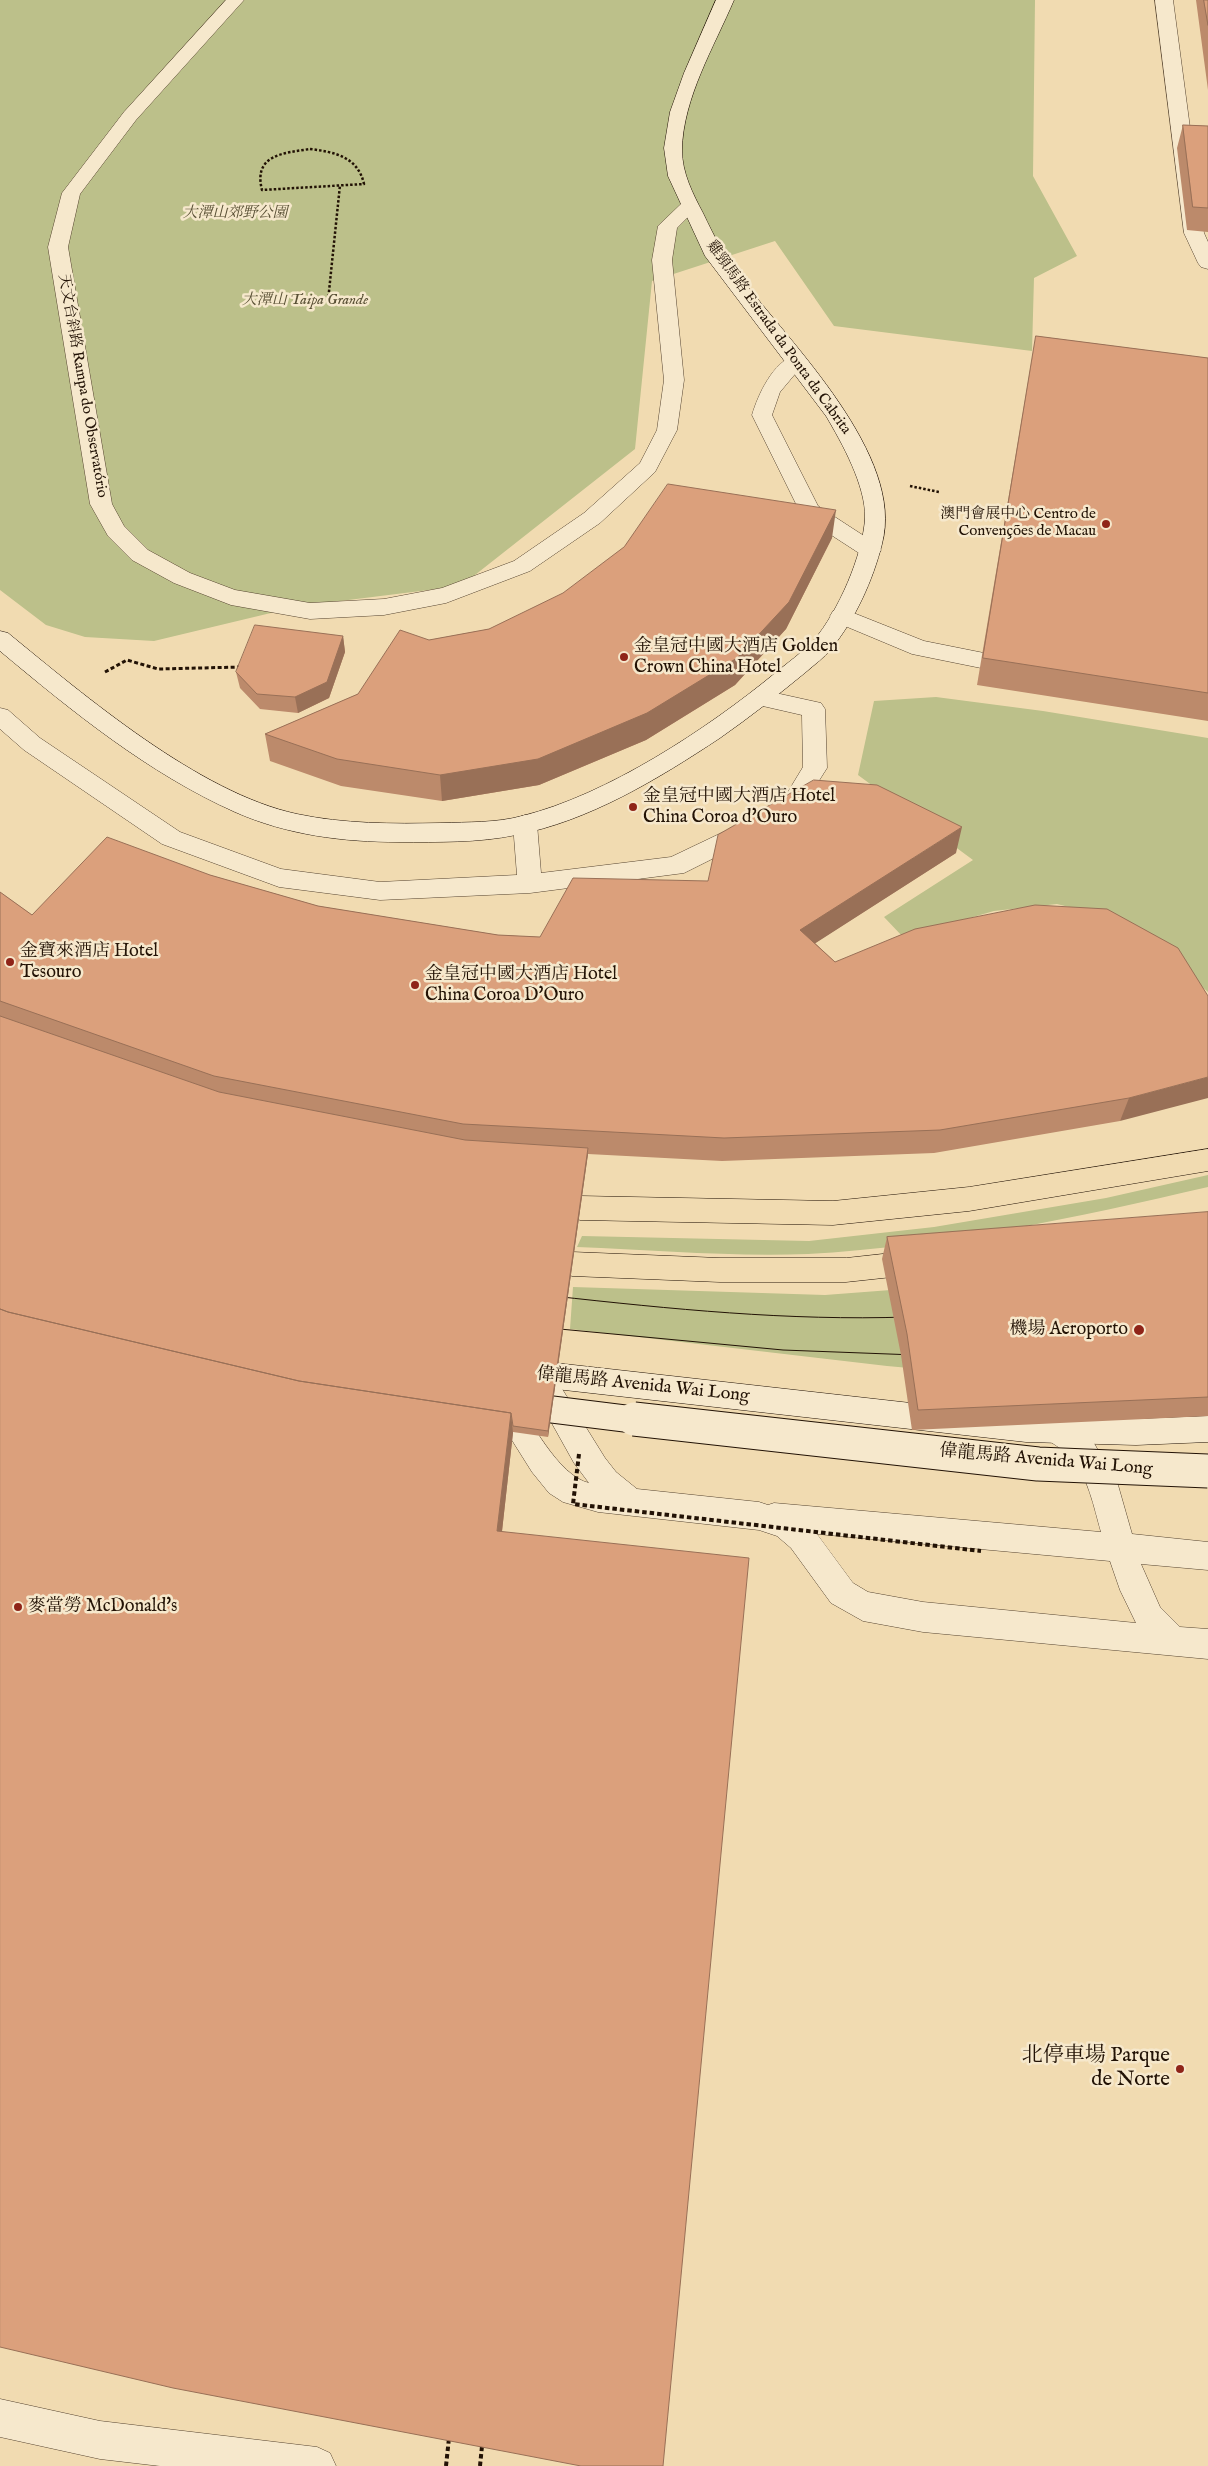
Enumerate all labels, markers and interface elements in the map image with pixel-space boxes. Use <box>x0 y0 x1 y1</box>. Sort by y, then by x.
park label: 大潭山郊野公園 <box>183 205 287 223</box>
street label: 雞頸馬路 Estrada da Ponta da Cabrita <box>702 238 854 438</box>
street label: 天文台斜路 Rampa do Observatório <box>53 273 111 499</box>
park label: 大潭山 Taipa Grande <box>242 292 368 310</box>
place label: 澳門會展中心 Centro de Convenções de Macau <box>940 506 1096 541</box>
marker: 澳門會展中心 Centro de Convenções de Macau <box>1100 518 1112 530</box>
place label: 金皇冠中國大酒店 Golden Crown China Hotel <box>634 636 838 679</box>
marker: 金皇冠中國大酒店 Golden Crown China Hotel <box>618 651 630 663</box>
place label: 金皇冠中國大酒店 Hotel China Coroa d'Ouro <box>643 786 835 829</box>
marker: 金皇冠中國大酒店 Hotel China Coroa d'Ouro <box>627 801 639 813</box>
place label: 金寶來酒店 Hotel Tesouro <box>20 941 158 984</box>
marker: 金寶來酒店 Hotel Tesouro <box>4 956 16 968</box>
place label: 金皇冠中國大酒店 Hotel China Coroa D'Ouro <box>425 964 617 1006</box>
marker: 金皇冠中國大酒店 Hotel China Coroa D'Ouro <box>409 979 421 991</box>
place label: 機場 Aeroporto <box>1009 1319 1128 1341</box>
marker: 機場 Aeroporto <box>1132 1323 1146 1337</box>
street label: 偉龍馬路 Avenida Wai Long <box>535 1364 751 1408</box>
street label: 偉龍馬路 Avenida Wai Long <box>938 1441 1154 1481</box>
place label: 麥當勞 McDonald's <box>28 1596 177 1618</box>
marker: 麥當勞 McDonald's <box>12 1601 24 1613</box>
place label: 北停車場 Parque de Norte <box>1022 2044 1170 2094</box>
marker: 北停車場 Parque de Norte <box>1174 2063 1186 2075</box>

